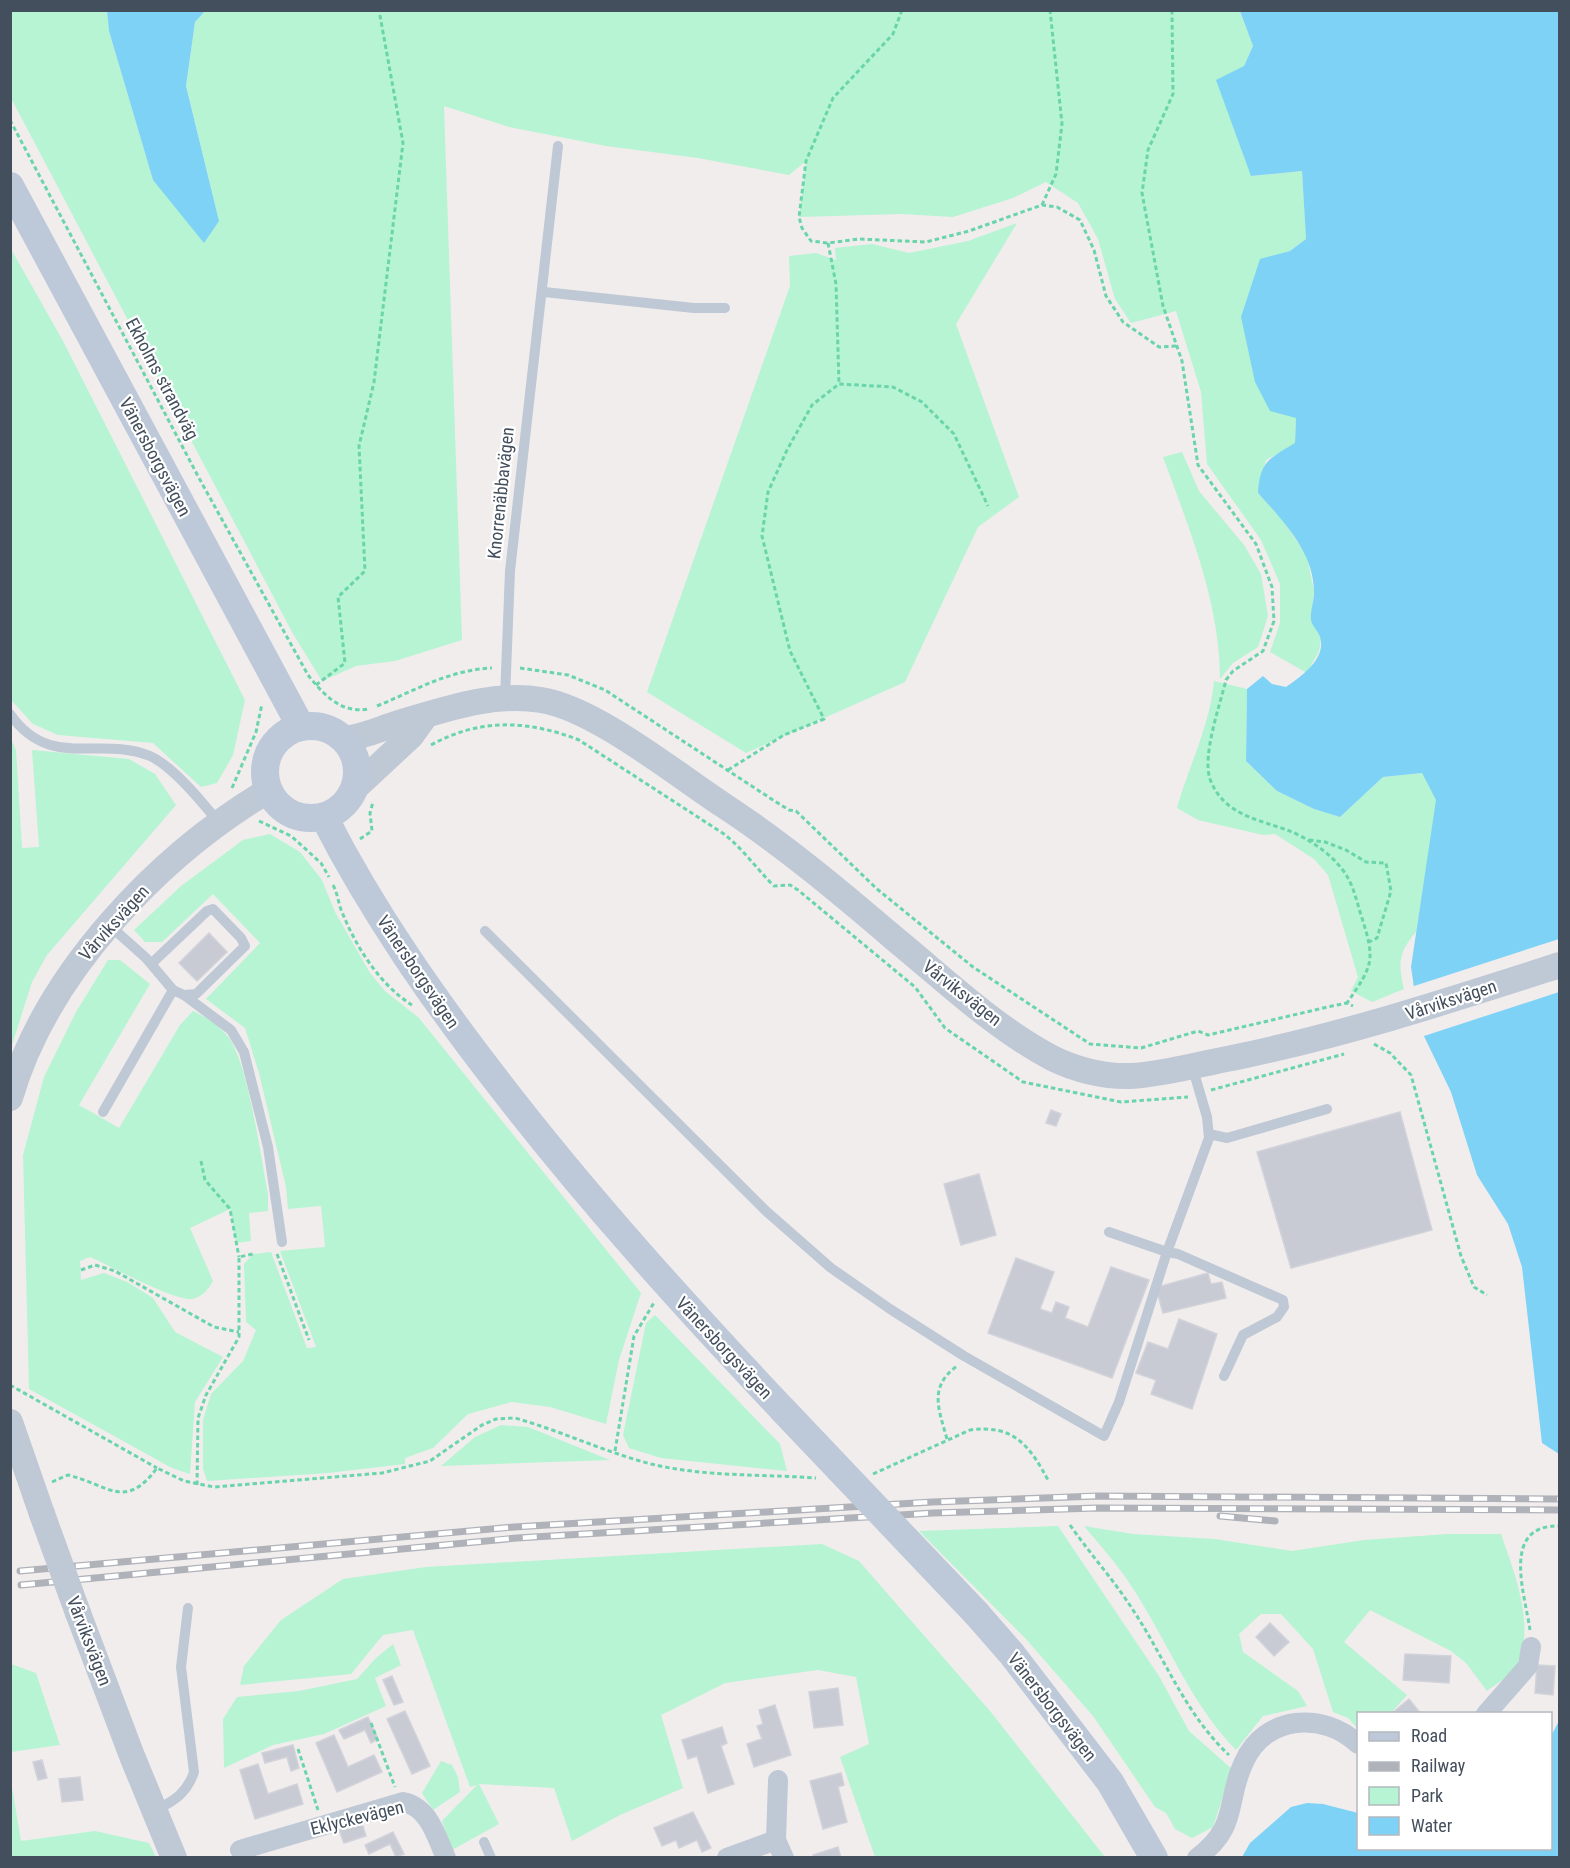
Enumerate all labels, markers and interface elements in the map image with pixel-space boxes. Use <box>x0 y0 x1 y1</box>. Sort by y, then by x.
street label: Ekholms strandväg <box>122 314 203 443</box>
street label: Vänersborgsvägen <box>115 394 196 520</box>
street label: Knorrenäbbavägen <box>483 426 518 560</box>
street label: Vårviksvägen <box>74 881 153 965</box>
street label: Vänersborgsvägen <box>373 911 464 1032</box>
street label: Vårviksvägen <box>919 955 1006 1030</box>
street label: Vårviksvägen <box>1403 975 1499 1024</box>
street label: Vänersborgsvägen <box>672 1292 777 1403</box>
street label: Vårviksvägen <box>63 1593 116 1689</box>
street label: Vänersborgsvägen <box>1004 1648 1101 1765</box>
legend <box>1357 1712 1552 1850</box>
text: Road <box>1411 1725 1447 1746</box>
text: Railway <box>1411 1755 1466 1776</box>
text: Park <box>1411 1785 1443 1806</box>
street label: Eklyckevägen <box>308 1796 406 1839</box>
text: Water <box>1411 1815 1453 1836</box>

